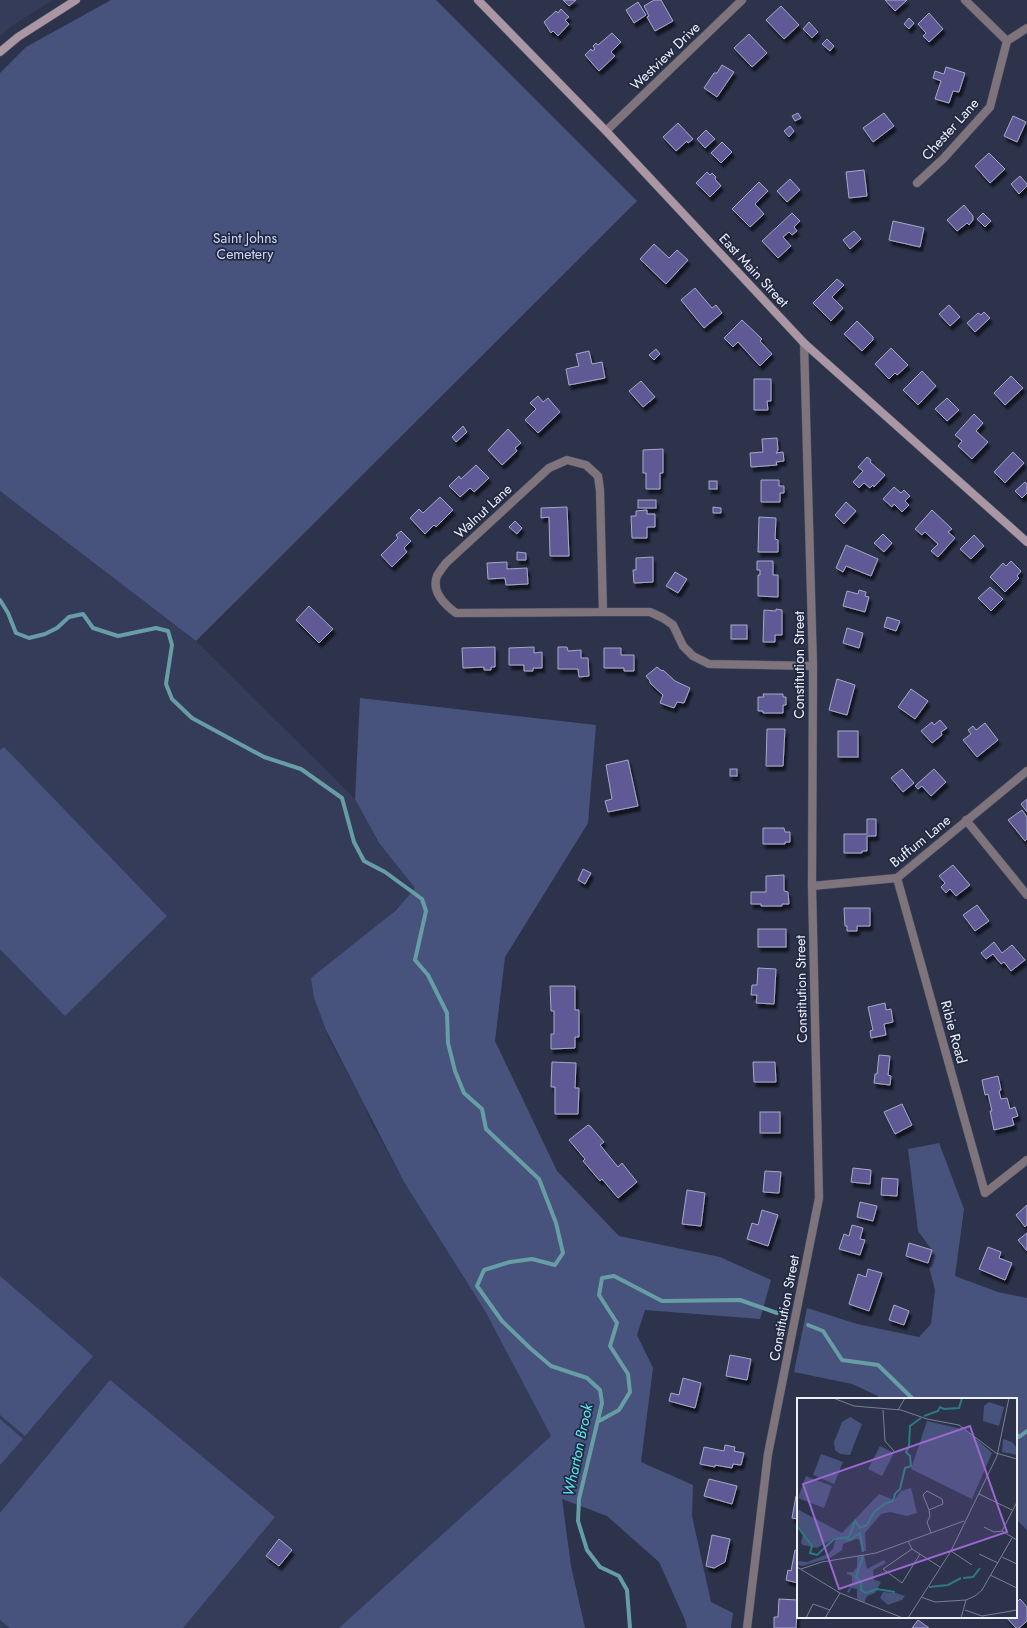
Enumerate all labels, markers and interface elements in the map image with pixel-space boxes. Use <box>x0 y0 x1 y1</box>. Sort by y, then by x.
street label: Westview Drive <box>625 17 705 95</box>
street label: Chester Lane <box>917 94 983 164</box>
park label: Saint Johns Cemetery <box>213 228 278 264</box>
street label: East Main Street <box>715 229 794 312</box>
street label: Walnut Lane <box>450 479 516 543</box>
street label: Constitution Street <box>789 611 809 719</box>
street label: Buffum Lane <box>885 810 955 872</box>
street label: Constitution Street <box>790 934 812 1043</box>
street label: Ribie Road <box>936 998 972 1066</box>
street label: Constitution Street <box>764 1253 804 1363</box>
inset map <box>797 1398 1017 1618</box>
water label: Wharton Brook <box>557 1401 599 1498</box>

